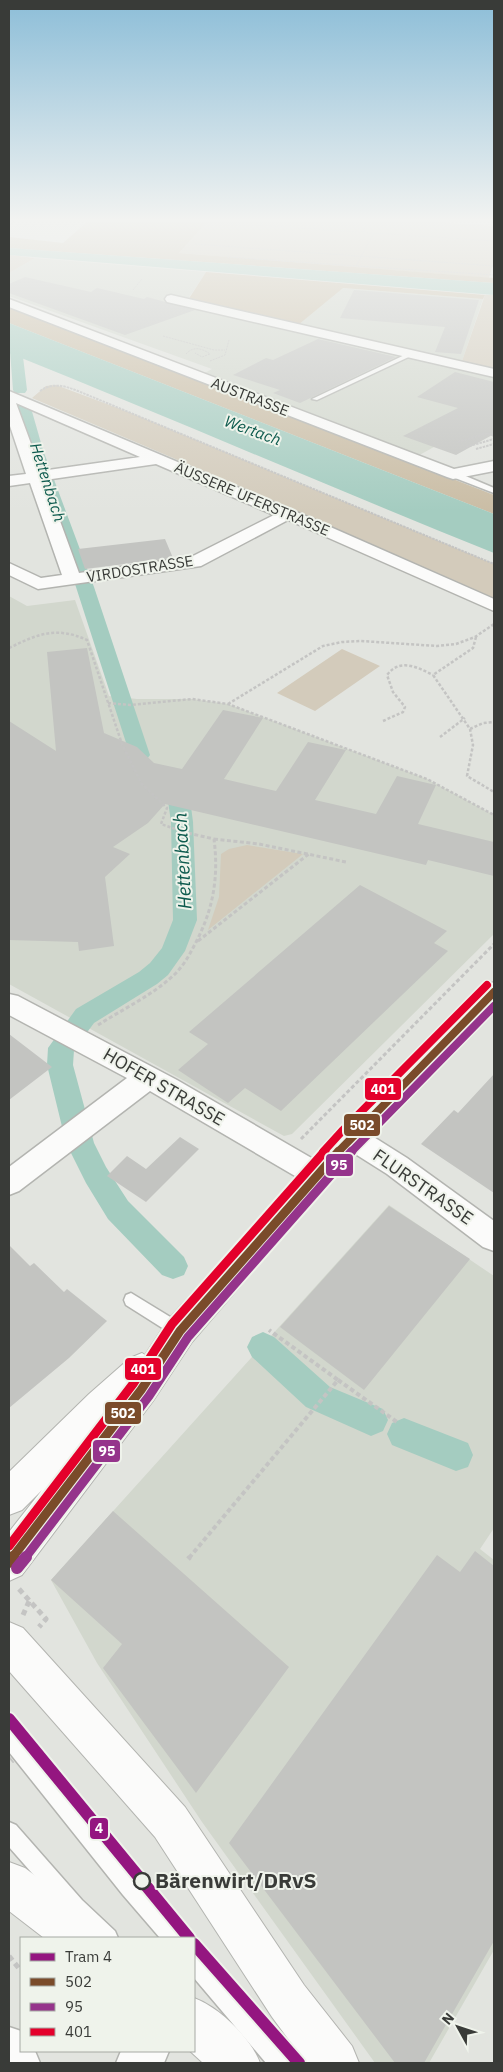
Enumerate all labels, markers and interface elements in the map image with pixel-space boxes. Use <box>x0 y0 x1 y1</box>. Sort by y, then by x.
street label: AUSTRASSE <box>209 373 292 420</box>
water label: Wertach <box>222 411 284 449</box>
water label: Hettenbach <box>26 440 70 524</box>
street label: ÄUSSERE UFERSTRASSE <box>172 457 333 540</box>
street label: VIRDOSTRASSE <box>85 551 195 586</box>
water label: Hettenbach <box>167 812 197 910</box>
street label: HOFER STRASSE <box>99 1042 229 1131</box>
line badge: 401 <box>364 1077 402 1101</box>
text: 401 <box>370 1080 396 1098</box>
line badge: 502 <box>343 1113 381 1137</box>
text: 502 <box>349 1116 375 1134</box>
street label: FLURSTRASSE <box>369 1144 478 1230</box>
line badge: 95 <box>325 1153 354 1177</box>
text: 95 <box>331 1156 347 1174</box>
line badge: 401 <box>124 1357 162 1381</box>
text: 401 <box>130 1360 156 1378</box>
line badge: 502 <box>104 1401 142 1425</box>
text: 502 <box>110 1404 136 1422</box>
line badge: 95 <box>92 1439 121 1463</box>
text: 95 <box>99 1442 115 1460</box>
line badge: 4 <box>89 1817 109 1840</box>
text: 4 <box>95 1819 103 1837</box>
place label: Bärenwirt/DRvS <box>155 1866 317 1894</box>
marker: Bärenwirt/DRvS <box>133 1872 151 1890</box>
legend <box>20 1937 195 2052</box>
text: Tram 4 <box>65 1947 112 1966</box>
text: 502 <box>65 1972 92 1991</box>
text: 95 <box>65 1997 83 2016</box>
north arrow <box>433 2002 483 2052</box>
text: N <box>438 2009 458 2028</box>
text: 401 <box>65 2022 92 2041</box>

